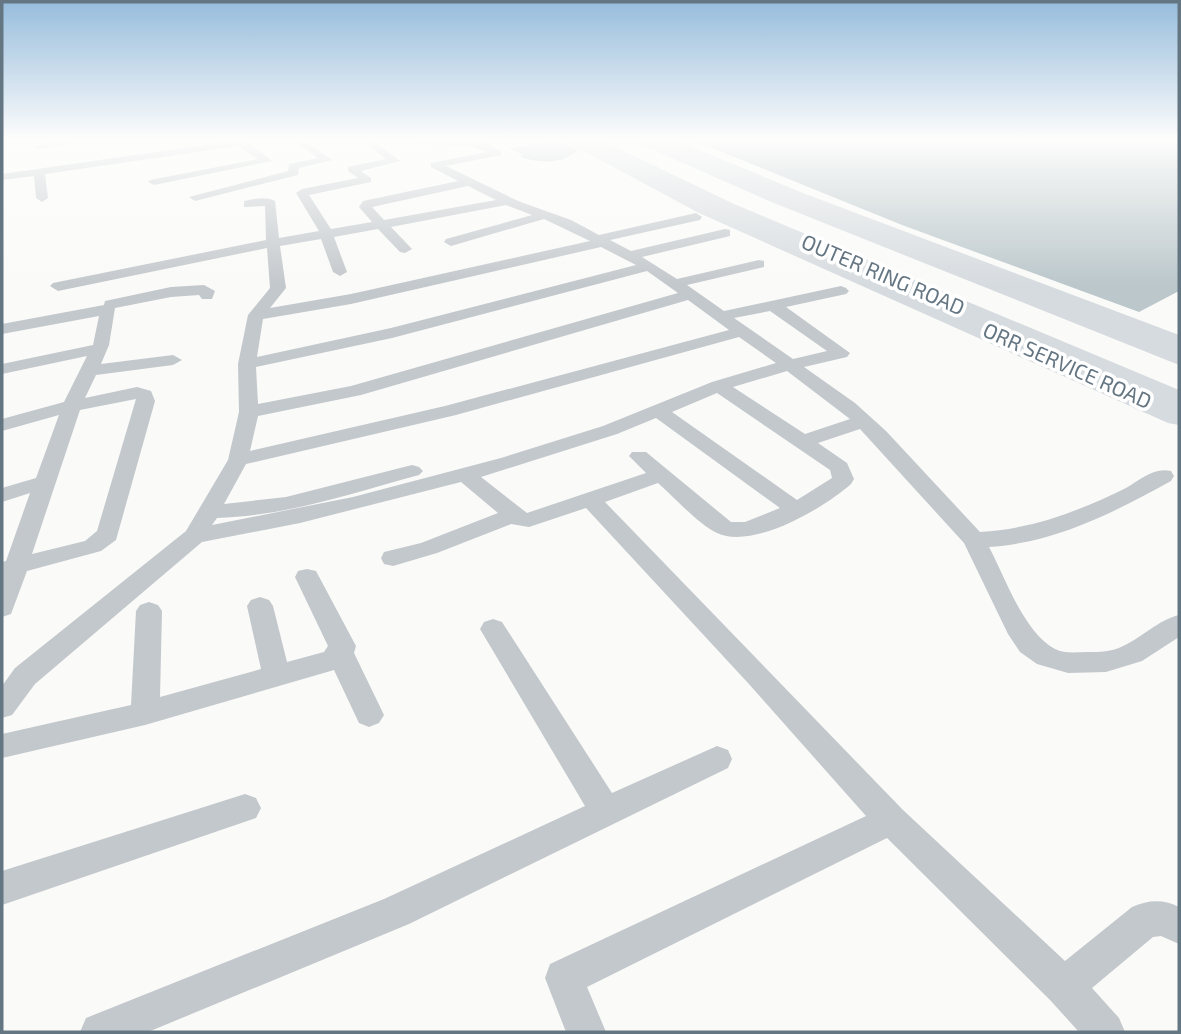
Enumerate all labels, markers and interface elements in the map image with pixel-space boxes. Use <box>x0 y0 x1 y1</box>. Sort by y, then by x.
street label: OUTER RING ROAD <box>798 228 969 319</box>
street label: ORR SERVICE ROAD <box>980 316 1156 413</box>

